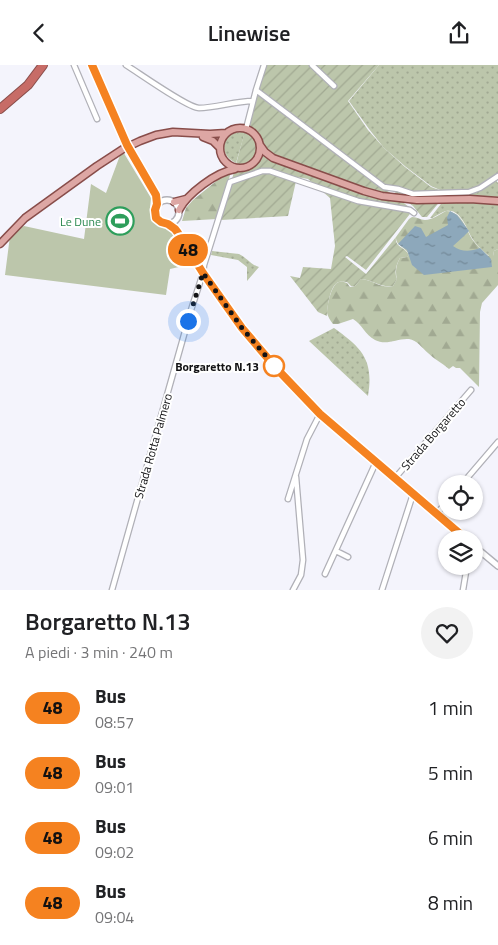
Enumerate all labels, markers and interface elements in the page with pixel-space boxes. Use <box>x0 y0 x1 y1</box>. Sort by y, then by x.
text: Linewise <box>208 16 290 50</box>
icon: back <box>25 19 53 47</box>
icon: share <box>445 19 473 47</box>
sports icon: Le Dune <box>105 206 135 236</box>
place label: Le Dune <box>60 212 101 231</box>
line badge: 48 <box>166 234 210 266</box>
text: 48 <box>178 236 198 263</box>
your location <box>176 309 201 334</box>
marker: Borgaretto N.13 <box>263 355 285 377</box>
place label: Borgaretto N.13 <box>175 357 259 376</box>
street label: Strada Rotta Palmero <box>129 391 177 501</box>
street label: Strada Borgaretto <box>396 394 470 474</box>
map controls <box>438 475 483 575</box>
button: locate <box>438 475 483 520</box>
button: layers <box>438 530 483 575</box>
text: Borgaretto N.13 <box>25 603 191 639</box>
button: heart <box>421 607 473 659</box>
text: A piedi · 3 min · 240 m <box>25 640 173 664</box>
text: Bus <box>95 681 126 710</box>
text: 1 min <box>428 693 473 722</box>
text: 48 <box>42 694 63 721</box>
text: 08:57 <box>95 710 134 734</box>
text: Bus <box>95 746 126 775</box>
text: 5 min <box>428 758 473 787</box>
text: 48 <box>42 759 63 786</box>
text: 09:01 <box>95 775 134 799</box>
text: Bus <box>95 811 126 840</box>
text: 6 min <box>428 823 473 852</box>
text: 48 <box>42 824 63 851</box>
text: 09:02 <box>95 840 134 864</box>
text: Bus <box>95 876 126 905</box>
text: 8 min <box>428 888 473 917</box>
text: 48 <box>42 889 63 916</box>
text: 09:04 <box>95 905 134 929</box>

